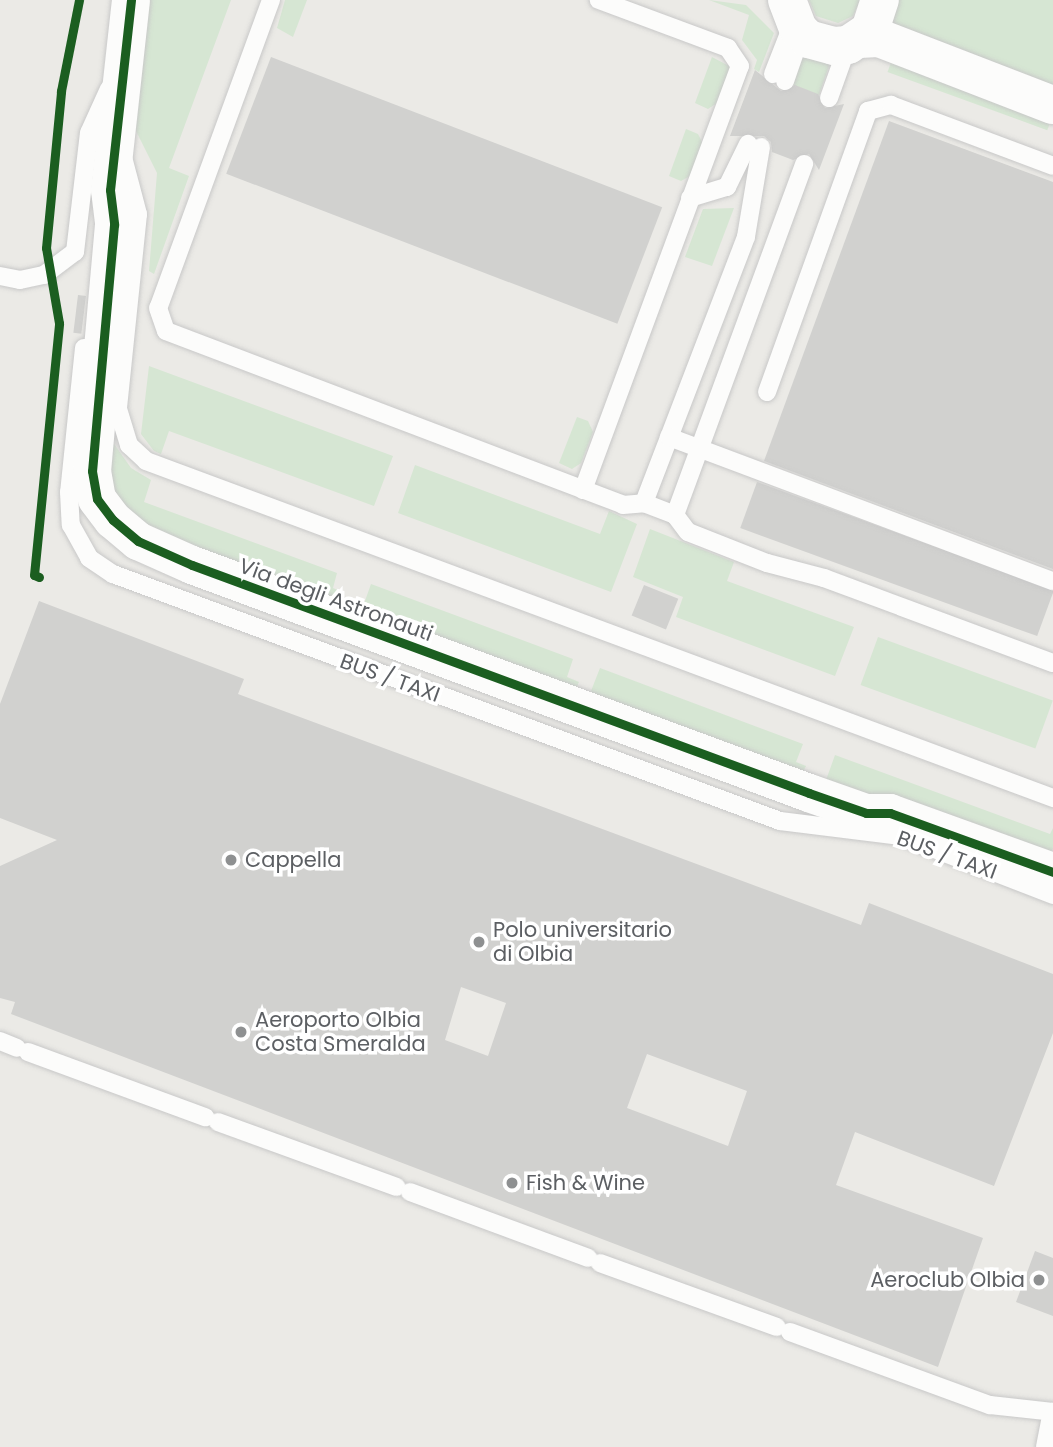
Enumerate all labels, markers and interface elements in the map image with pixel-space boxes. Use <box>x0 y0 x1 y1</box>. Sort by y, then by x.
street label: Via degli Astronauti <box>236 553 436 647</box>
street label: BUS / TAXI <box>337 648 443 708</box>
street label: BUS / TAXI <box>894 825 1000 885</box>
place label: Cappella <box>245 847 341 873</box>
marker: Cappella <box>223 852 239 868</box>
place label: Polo universitario di Olbia <box>493 917 672 967</box>
marker: Polo universitario di Olbia <box>471 934 487 950</box>
place label: Aeroporto Olbia Costa Smeralda <box>255 1007 426 1057</box>
marker: Aeroporto Olbia Costa Smeralda <box>233 1024 249 1040</box>
place label: Fish & Wine <box>526 1170 645 1196</box>
marker: Fish & Wine <box>504 1175 520 1191</box>
place label: Aeroclub Olbia <box>870 1267 1025 1293</box>
marker: Aeroclub Olbia <box>1031 1272 1047 1288</box>

